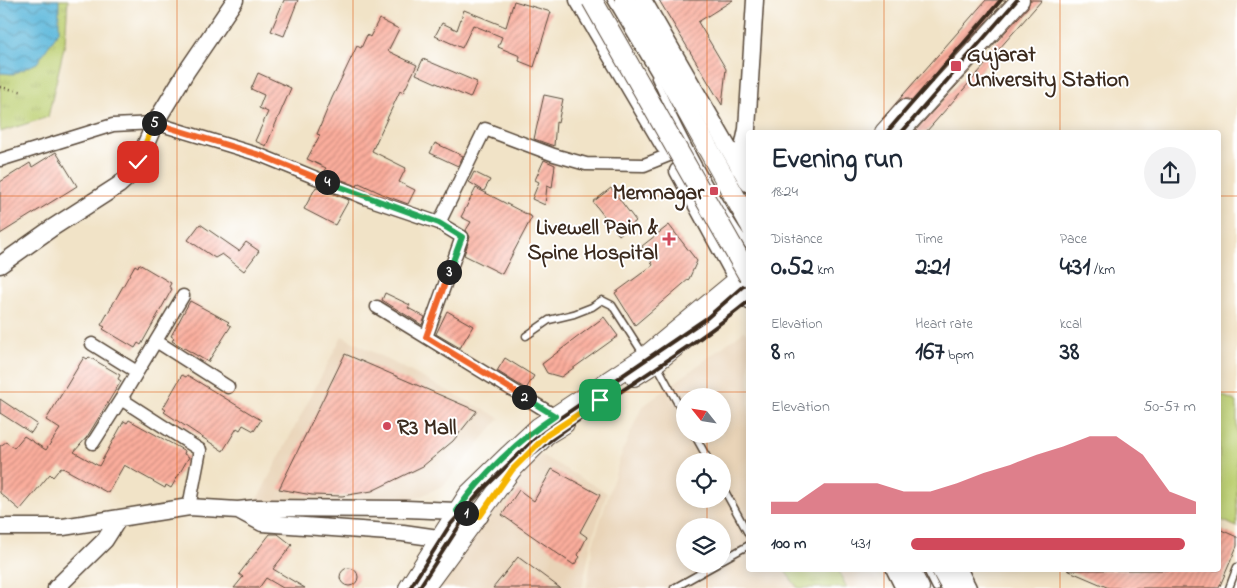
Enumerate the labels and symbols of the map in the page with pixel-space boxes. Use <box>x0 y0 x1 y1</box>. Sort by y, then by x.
place label: Gujarat University Station <box>967 40 1129 98</box>
marker: Gujarat University Station <box>949 59 963 73</box>
pin: 5 <box>142 110 166 136</box>
pin <box>117 141 159 183</box>
pin: 4 <box>314 170 340 194</box>
place label: Memnagar <box>612 178 705 211</box>
marker: Memnagar <box>708 185 720 197</box>
place label: Livewell Pain & Spine Hospital <box>527 213 659 270</box>
marker: Livewell Pain & Spine Hospital <box>662 232 676 246</box>
pin: 3 <box>436 260 462 284</box>
pin <box>579 379 621 421</box>
pin: 2 <box>512 384 536 410</box>
north arrow <box>676 388 731 442</box>
place label: R3 Mall <box>397 413 457 445</box>
marker: R3 Mall <box>381 420 393 432</box>
pin: 1 <box>454 500 478 526</box>

